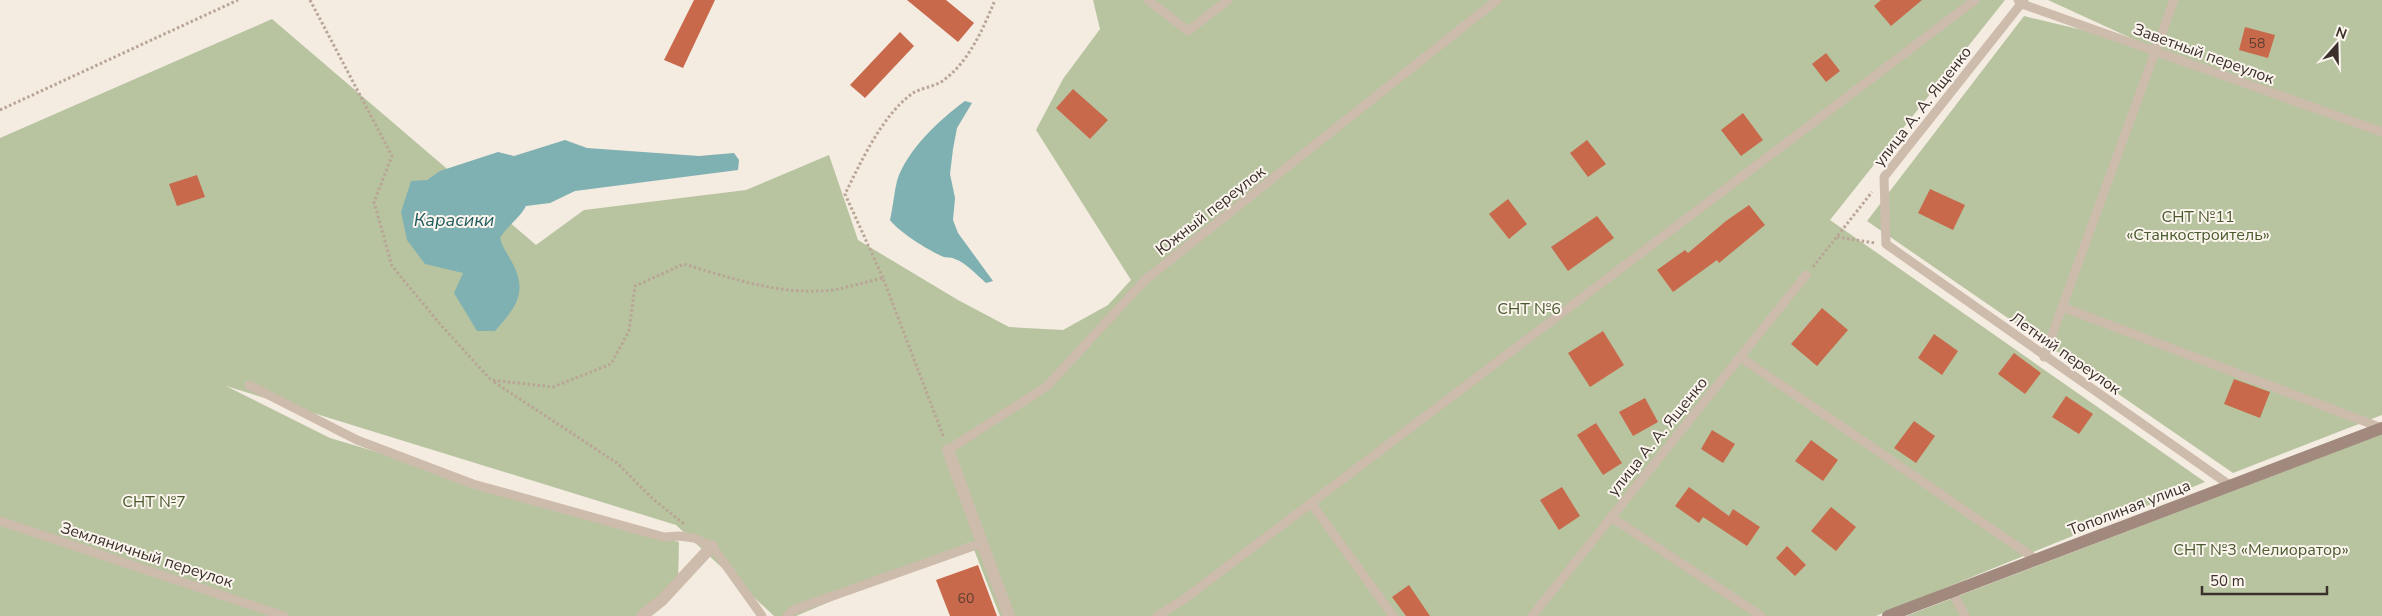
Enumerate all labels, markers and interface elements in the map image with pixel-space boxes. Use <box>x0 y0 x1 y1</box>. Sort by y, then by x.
street label: Заветный переулок <box>2130 18 2278 90</box>
north arrow <box>2312 20 2362 70</box>
text: N <box>2333 23 2349 44</box>
house number: 58 <box>2249 34 2265 53</box>
street label: улица А. А. Ященко <box>1869 42 1977 172</box>
street label: Южный переулок <box>1151 161 1271 261</box>
park label: СНТ №11 «Станкостроитель» <box>2126 206 2270 246</box>
water label: Карасики <box>414 208 494 232</box>
park label: СНТ №6 <box>1497 298 1561 320</box>
street label: Летний переулок <box>2006 307 2126 401</box>
street label: улица А. А. Ященко <box>1603 372 1713 501</box>
street label: Тополиная улица <box>2065 474 2194 541</box>
park label: СНТ №7 <box>122 491 186 513</box>
street label: Земляничный переулок <box>58 517 236 593</box>
park label: СНТ №3 «Мелиоратор» <box>2173 539 2349 561</box>
scale bar <box>2202 564 2327 596</box>
text: 50 m <box>2210 571 2245 591</box>
house number: 60 <box>958 589 974 608</box>

